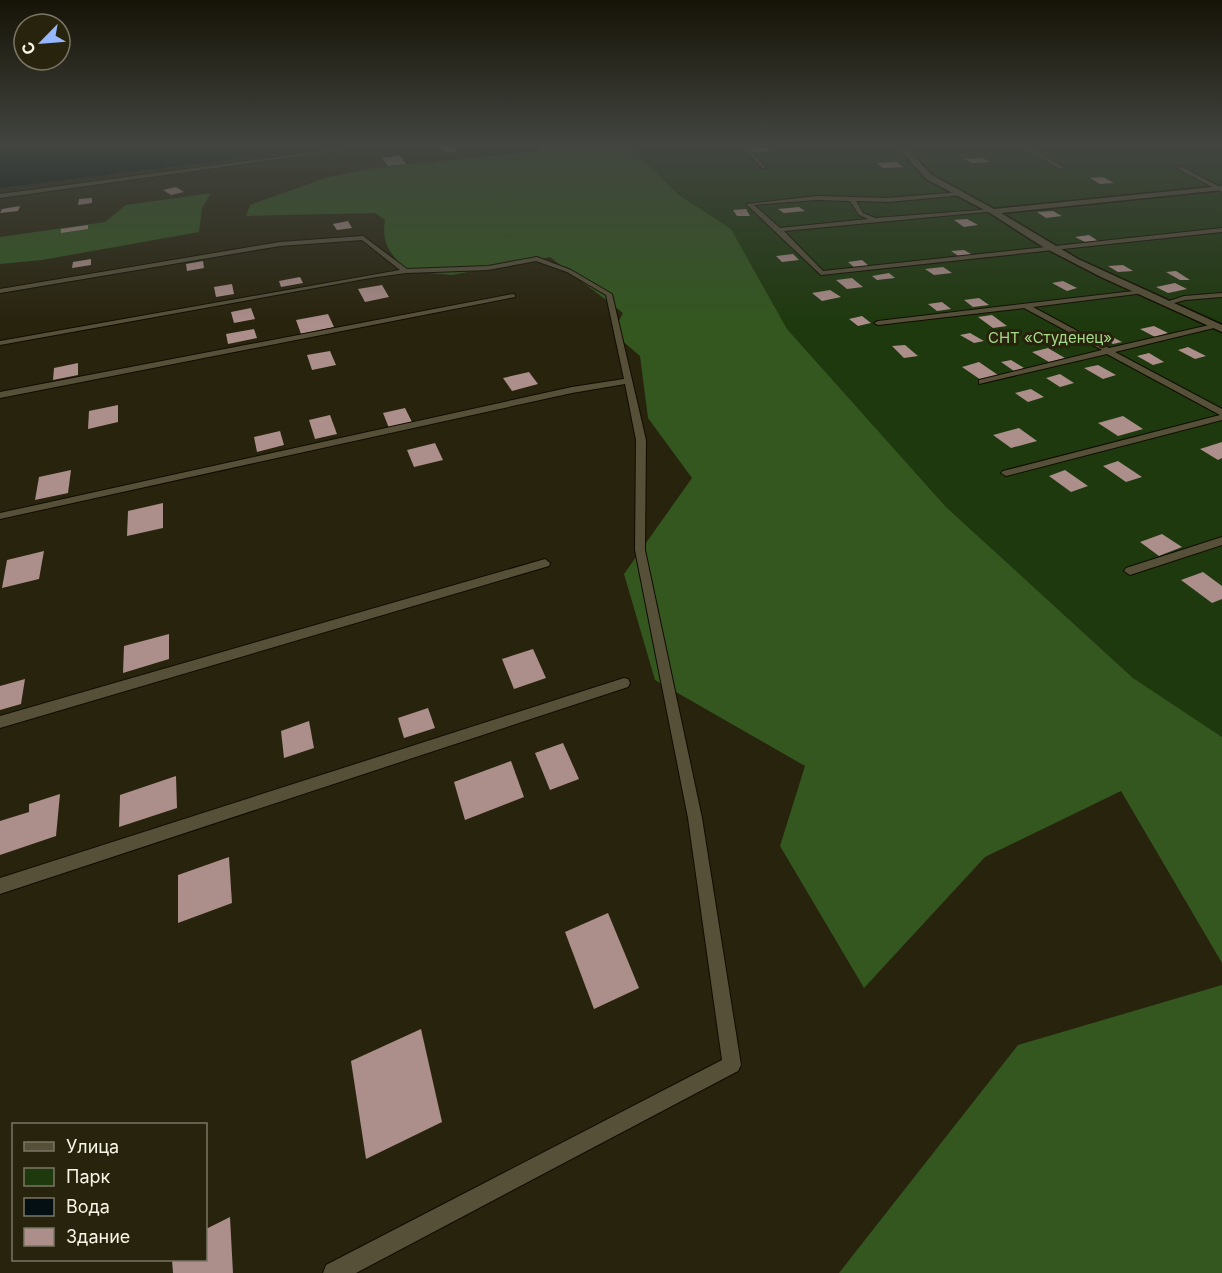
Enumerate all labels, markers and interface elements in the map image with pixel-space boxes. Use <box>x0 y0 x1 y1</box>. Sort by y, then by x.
north arrow <box>12 12 72 72</box>
text: С <box>17 39 40 58</box>
park label: СНТ «Студенец» <box>988 328 1112 347</box>
legend <box>12 1123 207 1261</box>
text: Улица <box>66 1136 119 1157</box>
text: Парк <box>66 1166 111 1187</box>
text: Вода <box>66 1196 110 1217</box>
text: Здание <box>66 1226 130 1247</box>

